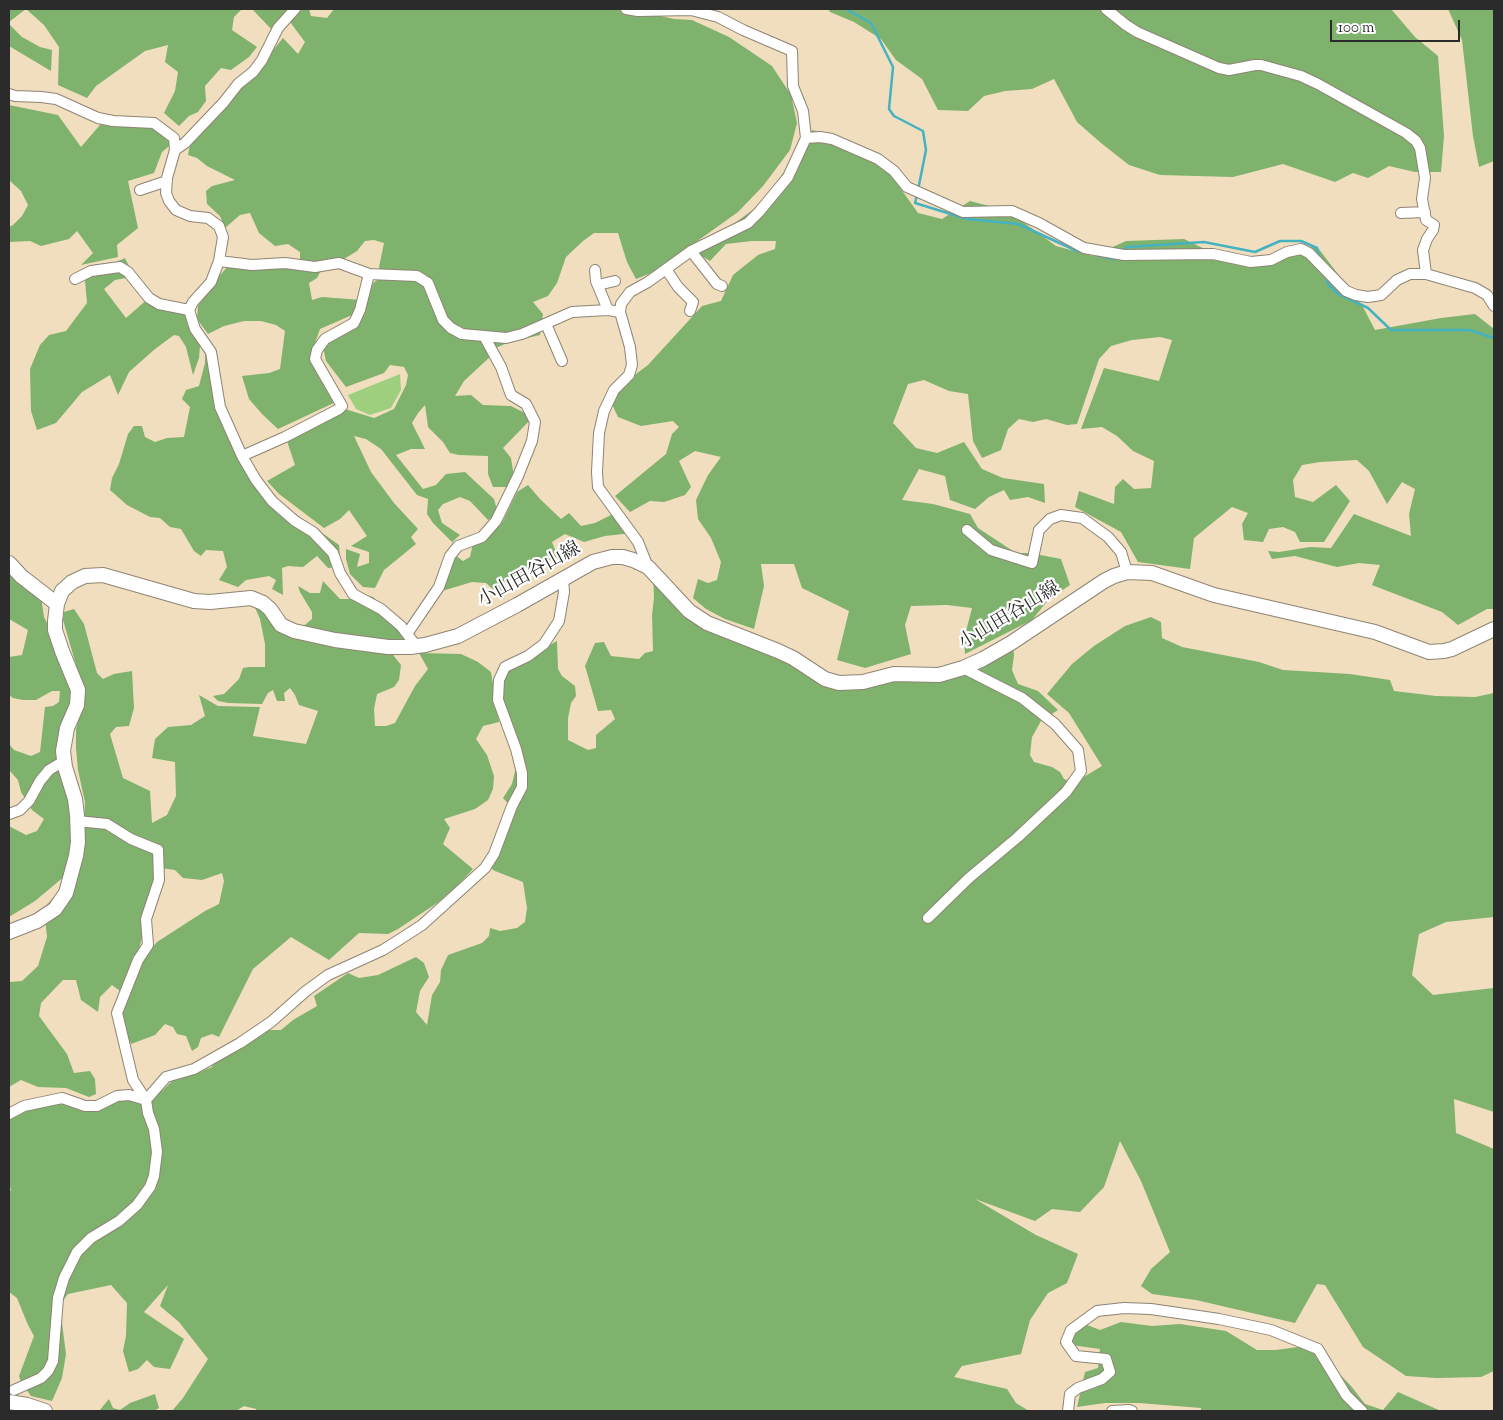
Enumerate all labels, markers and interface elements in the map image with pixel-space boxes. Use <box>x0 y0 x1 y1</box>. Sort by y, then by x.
scale bar <box>1333 10 1463 42</box>
text: 100 m <box>1338 18 1374 39</box>
street label: 小山田谷山線 <box>475 538 585 614</box>
street label: 小山田谷山線 <box>955 578 1065 656</box>

